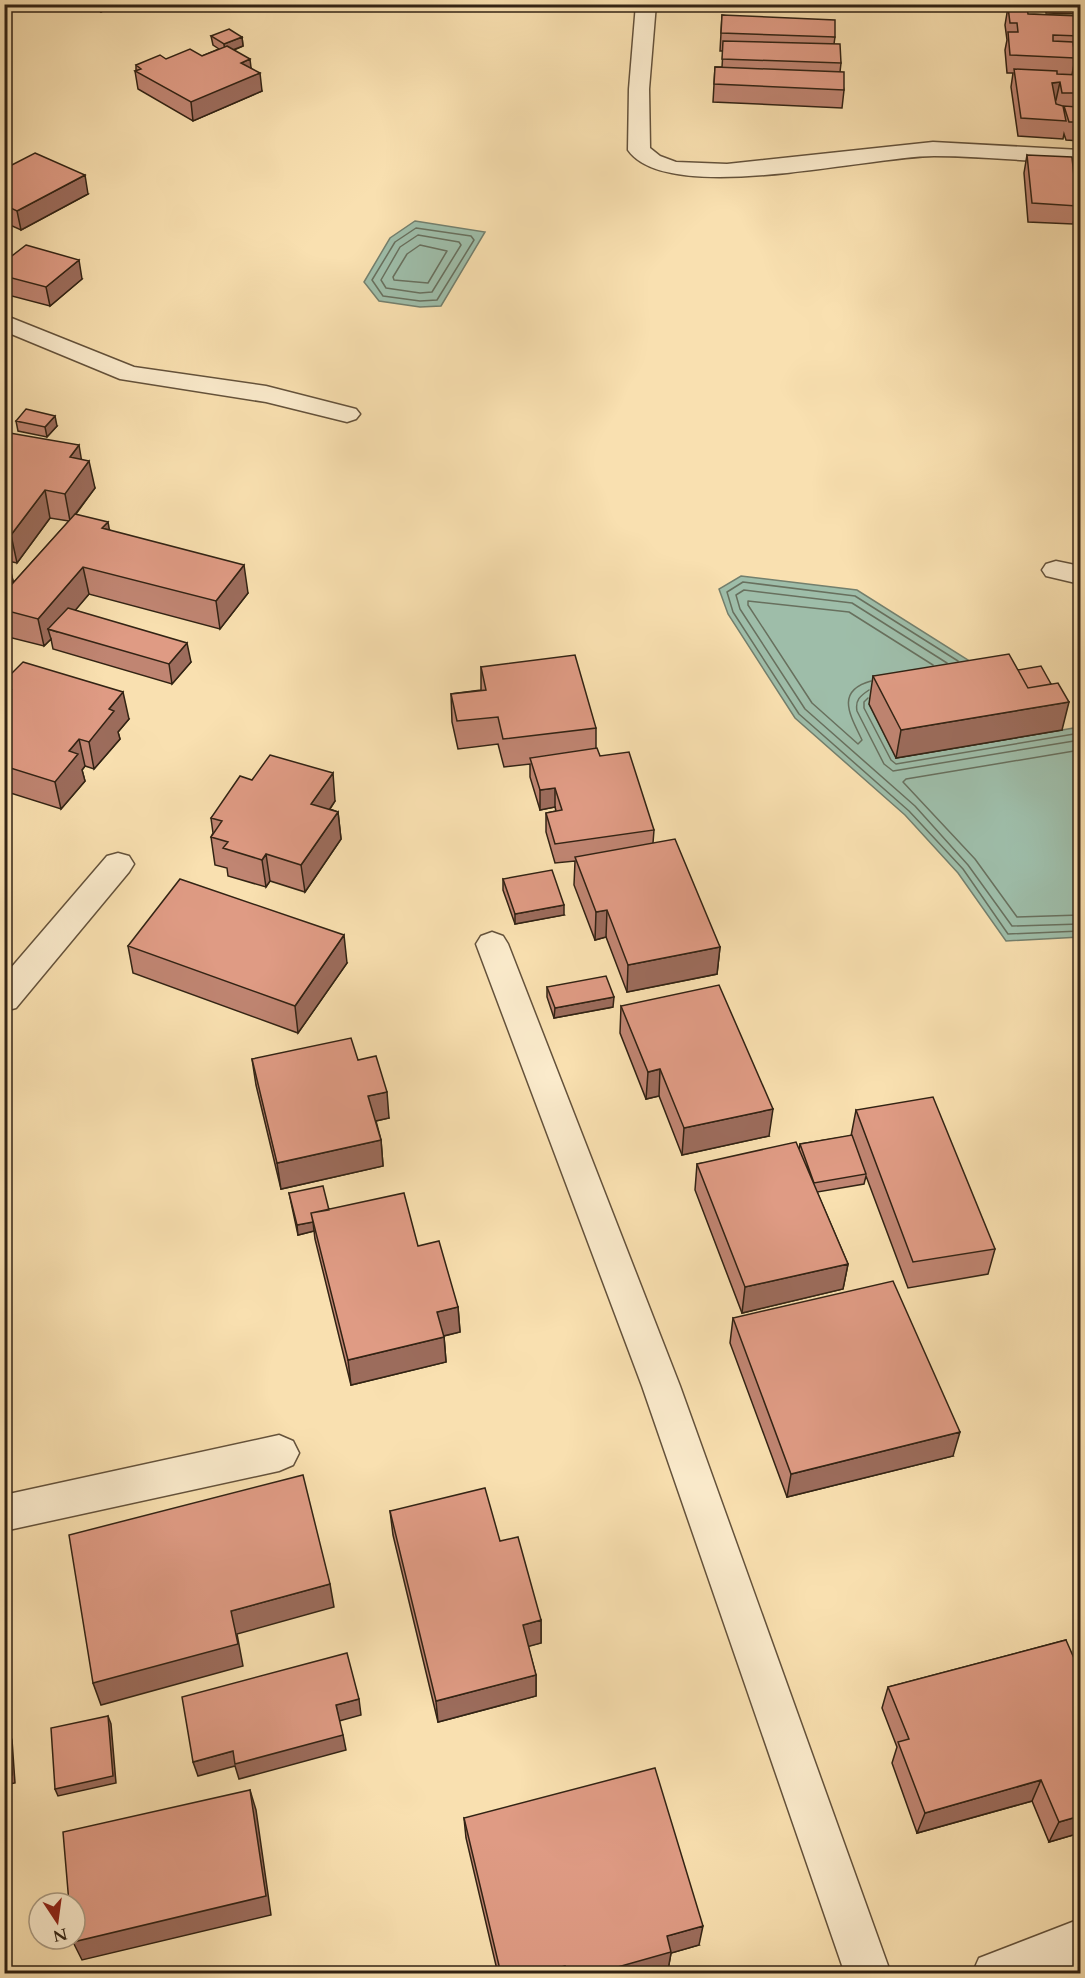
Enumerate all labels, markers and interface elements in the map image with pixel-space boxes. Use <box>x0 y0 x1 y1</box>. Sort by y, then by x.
north arrow <box>27 1891 87 1951</box>
text: N <box>51 1922 69 1947</box>

